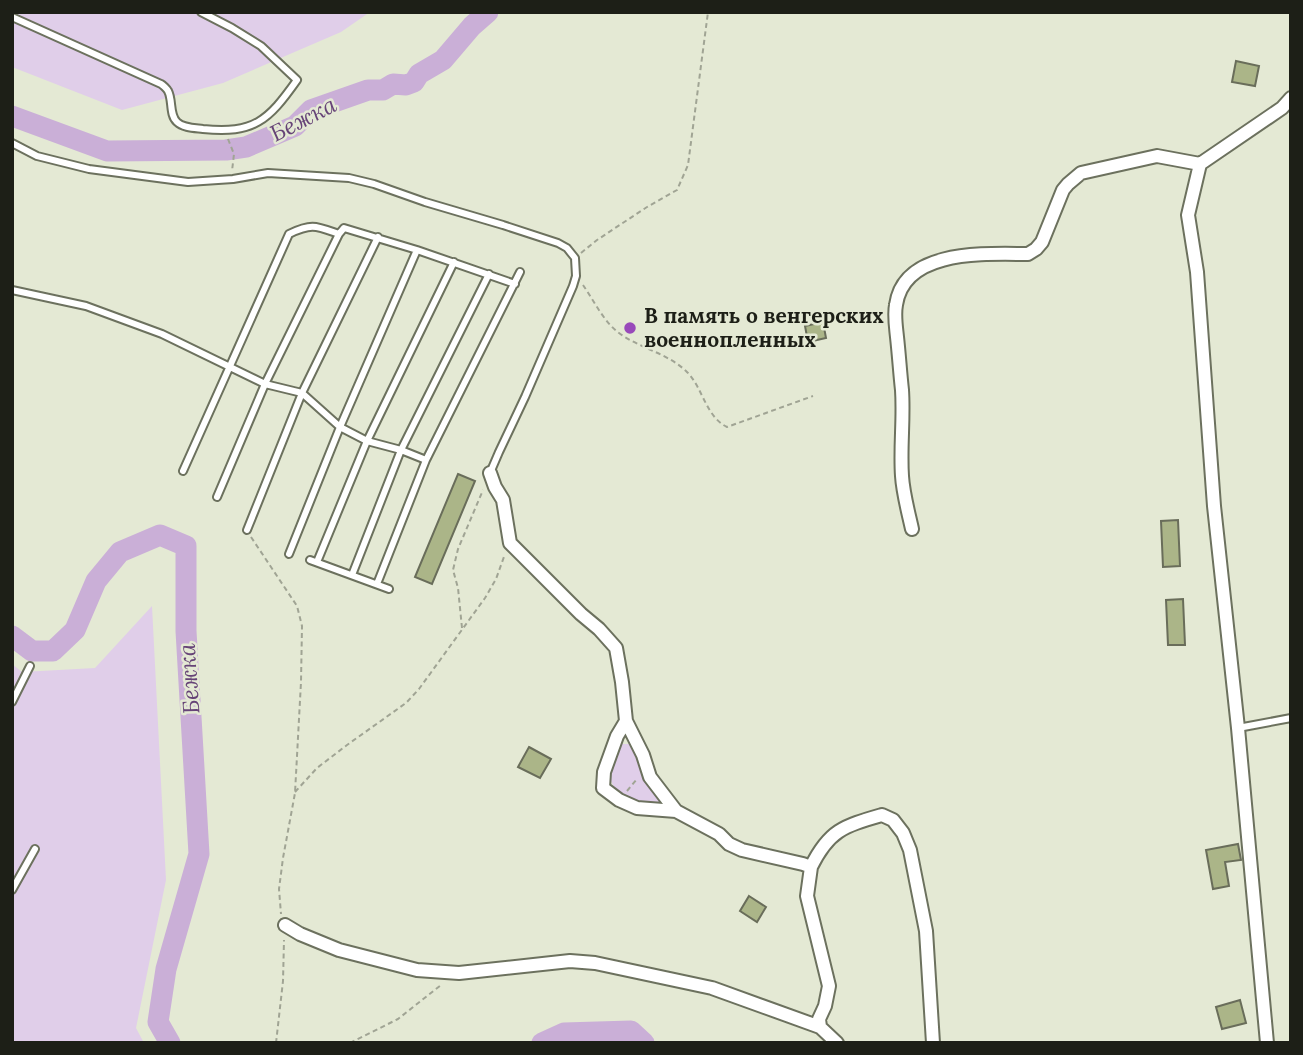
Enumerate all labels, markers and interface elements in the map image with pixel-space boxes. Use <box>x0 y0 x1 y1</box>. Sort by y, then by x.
water label: Бежка <box>265 89 341 147</box>
place label: В память о венгерских военнопленных <box>644 302 884 353</box>
marker: В память о венгерских военнопленных <box>622 320 638 336</box>
water label: Бежка <box>172 642 205 715</box>

